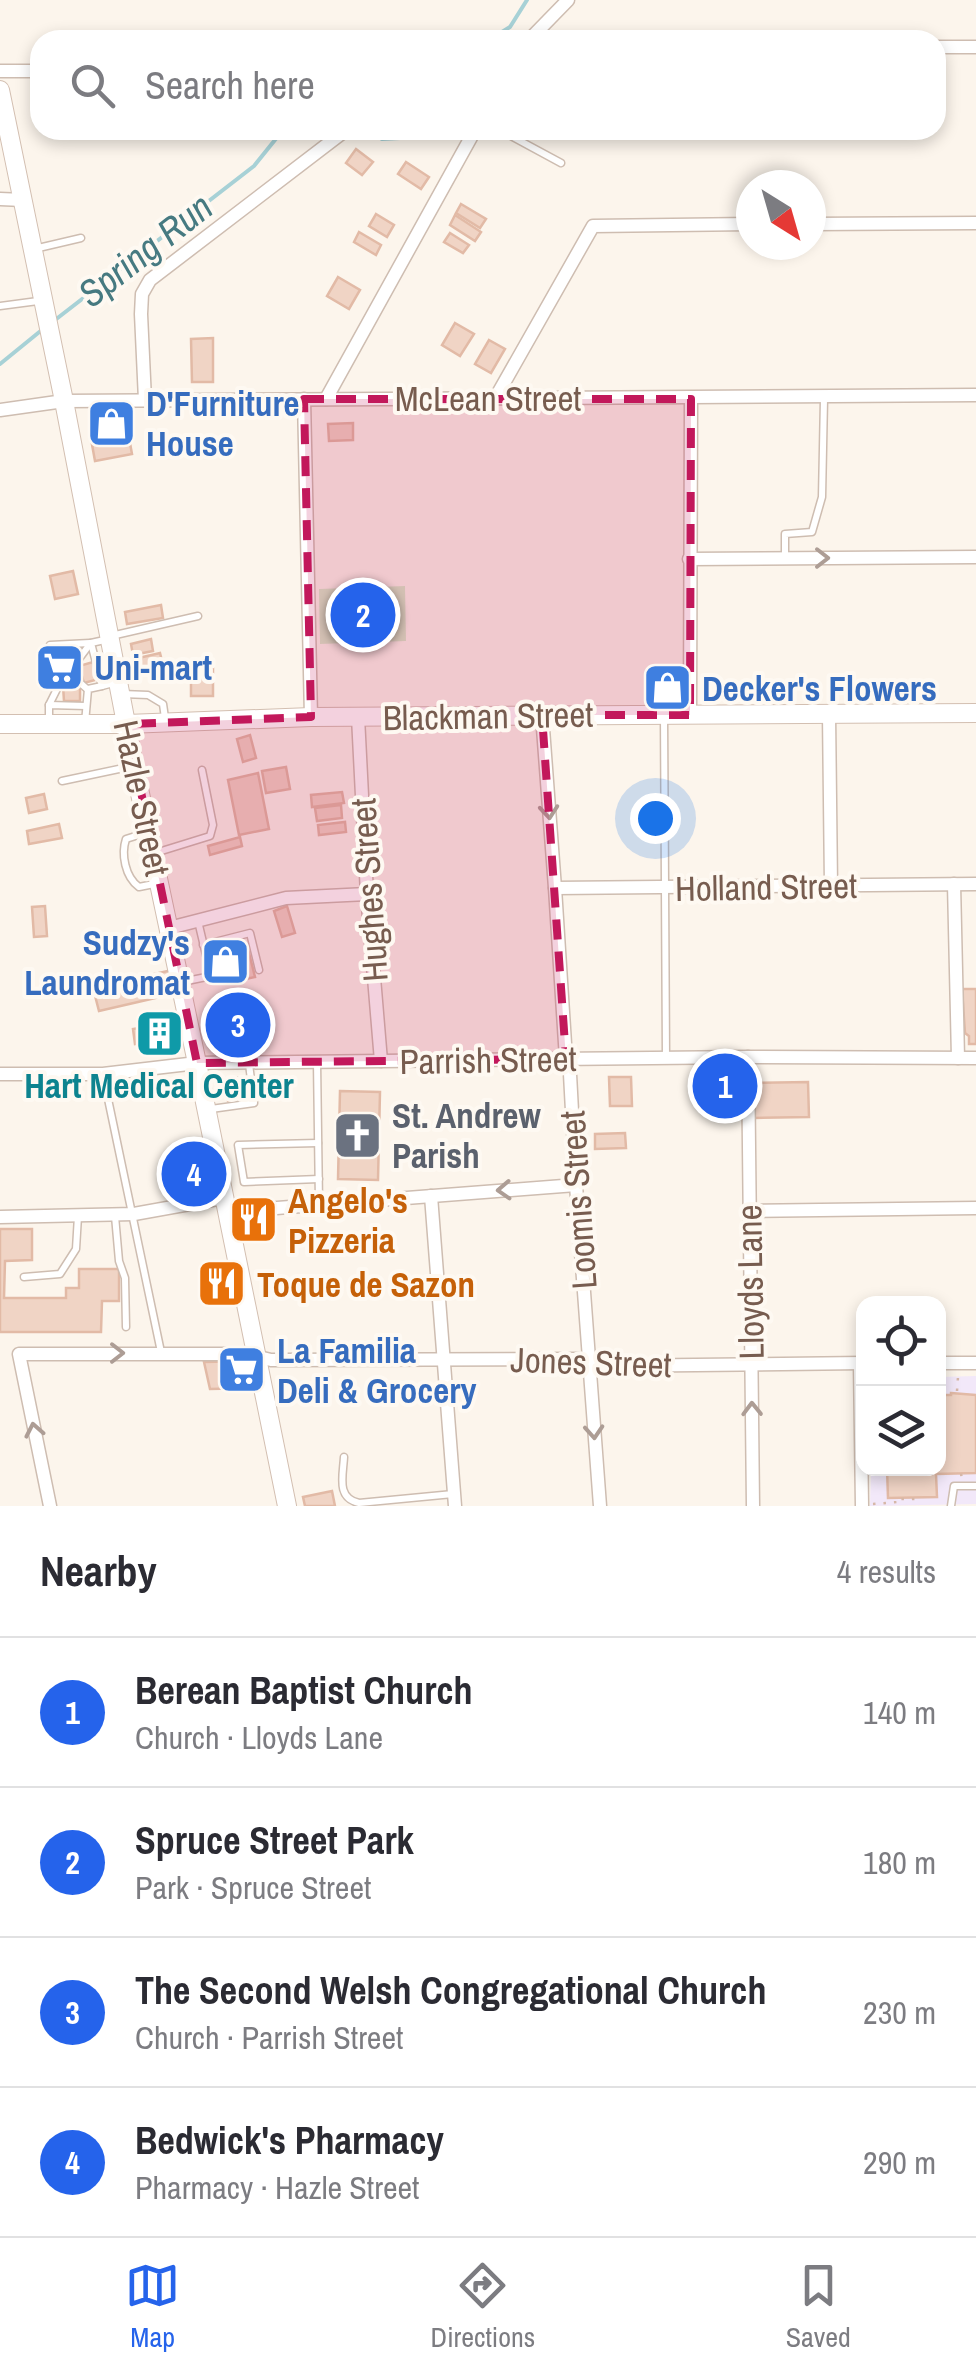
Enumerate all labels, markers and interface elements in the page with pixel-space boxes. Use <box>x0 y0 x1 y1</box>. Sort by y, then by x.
search box <box>30 30 946 140</box>
icon: search <box>65 58 120 113</box>
text: Search here <box>145 60 315 111</box>
north arrow <box>736 170 826 260</box>
water label: Spring Run <box>67 181 223 319</box>
street label: McLean Street <box>395 375 581 422</box>
place label: D'Furniture House <box>146 380 300 467</box>
shop icon: D'Furniture House <box>85 397 137 449</box>
one-way arrow <box>814 548 830 569</box>
pin: 2 <box>330 578 396 652</box>
supermarket icon: Uni-mart <box>33 641 85 693</box>
place label: Uni-mart <box>94 644 212 691</box>
shop icon: Decker's Flowers <box>641 662 693 714</box>
place label: Decker's Flowers <box>702 665 937 712</box>
street label: Blackman Street <box>382 691 594 741</box>
street label: Hazle Street <box>103 716 181 880</box>
your location <box>630 793 681 844</box>
street label: Hughes Street <box>339 797 399 983</box>
one-way arrow <box>538 805 560 821</box>
street label: Holland Street <box>675 862 857 912</box>
place label: Sudzy's Laundromat <box>24 919 190 1006</box>
shop icon: Sudzy's Laundromat <box>199 936 251 988</box>
pin: 3 <box>206 988 270 1062</box>
building icon: Hart Medical Center <box>133 1007 185 1059</box>
street label: Parrish Street <box>399 1035 577 1085</box>
pin: 1 <box>692 1048 758 1124</box>
place label: Hart Medical Center <box>24 1062 295 1109</box>
place label: St. Andrew Parish <box>392 1092 542 1179</box>
church icon: St. Andrew Parish <box>331 1109 383 1161</box>
street label: Loomis Street <box>548 1109 608 1291</box>
pin: 4 <box>162 1136 226 1212</box>
place label: Angelo's Pizzeria <box>288 1177 408 1264</box>
one-way arrow <box>495 1179 511 1200</box>
restaurant icon: Angelo's Pizzeria <box>227 1194 279 1246</box>
street label: Lloyds Lane <box>725 1204 775 1360</box>
restaurant icon: Toque de Sazon <box>196 1258 248 1310</box>
place label: Toque de Sazon <box>257 1261 475 1308</box>
map controls <box>856 1296 946 1476</box>
button: locate <box>856 1296 946 1386</box>
place label: La Familia Deli & Grocery <box>277 1327 476 1414</box>
street label: Jones Street <box>510 1336 672 1388</box>
one-way arrow <box>110 1342 125 1364</box>
supermarket icon: La Familia Deli & Grocery <box>216 1344 268 1396</box>
button: layers <box>856 1386 946 1476</box>
one-way arrow <box>741 1400 763 1416</box>
one-way arrow <box>25 1422 46 1439</box>
one-way arrow <box>583 1425 605 1441</box>
text: Nearby <box>40 1543 157 1599</box>
text: 4 results <box>837 1550 936 1593</box>
text: Berean Baptist Church <box>135 1665 473 1716</box>
text: 1 <box>65 1691 80 1734</box>
text: 140 m <box>863 1691 936 1734</box>
text: Church · Lloyds Lane <box>135 1716 383 1759</box>
text: Spruce Street Park <box>135 1815 414 1866</box>
text: 2 <box>65 1841 80 1884</box>
text: 180 m <box>863 1841 936 1884</box>
text: Park · Spruce Street <box>135 1866 371 1909</box>
text: The Second Welsh Congregational Church <box>135 1965 766 2016</box>
text: 3 <box>65 1991 80 2034</box>
text: 230 m <box>863 1991 936 2034</box>
text: Church · Parrish Street <box>135 2016 403 2059</box>
text: Bedwick's Pharmacy <box>135 2115 444 2166</box>
text: 4 <box>65 2141 80 2184</box>
text: 290 m <box>863 2141 936 2184</box>
text: Pharmacy · Hazle Street <box>135 2166 419 2209</box>
tab: Map <box>125 2258 180 2356</box>
tab: Directions <box>431 2258 535 2356</box>
tab: Saved <box>786 2258 851 2356</box>

